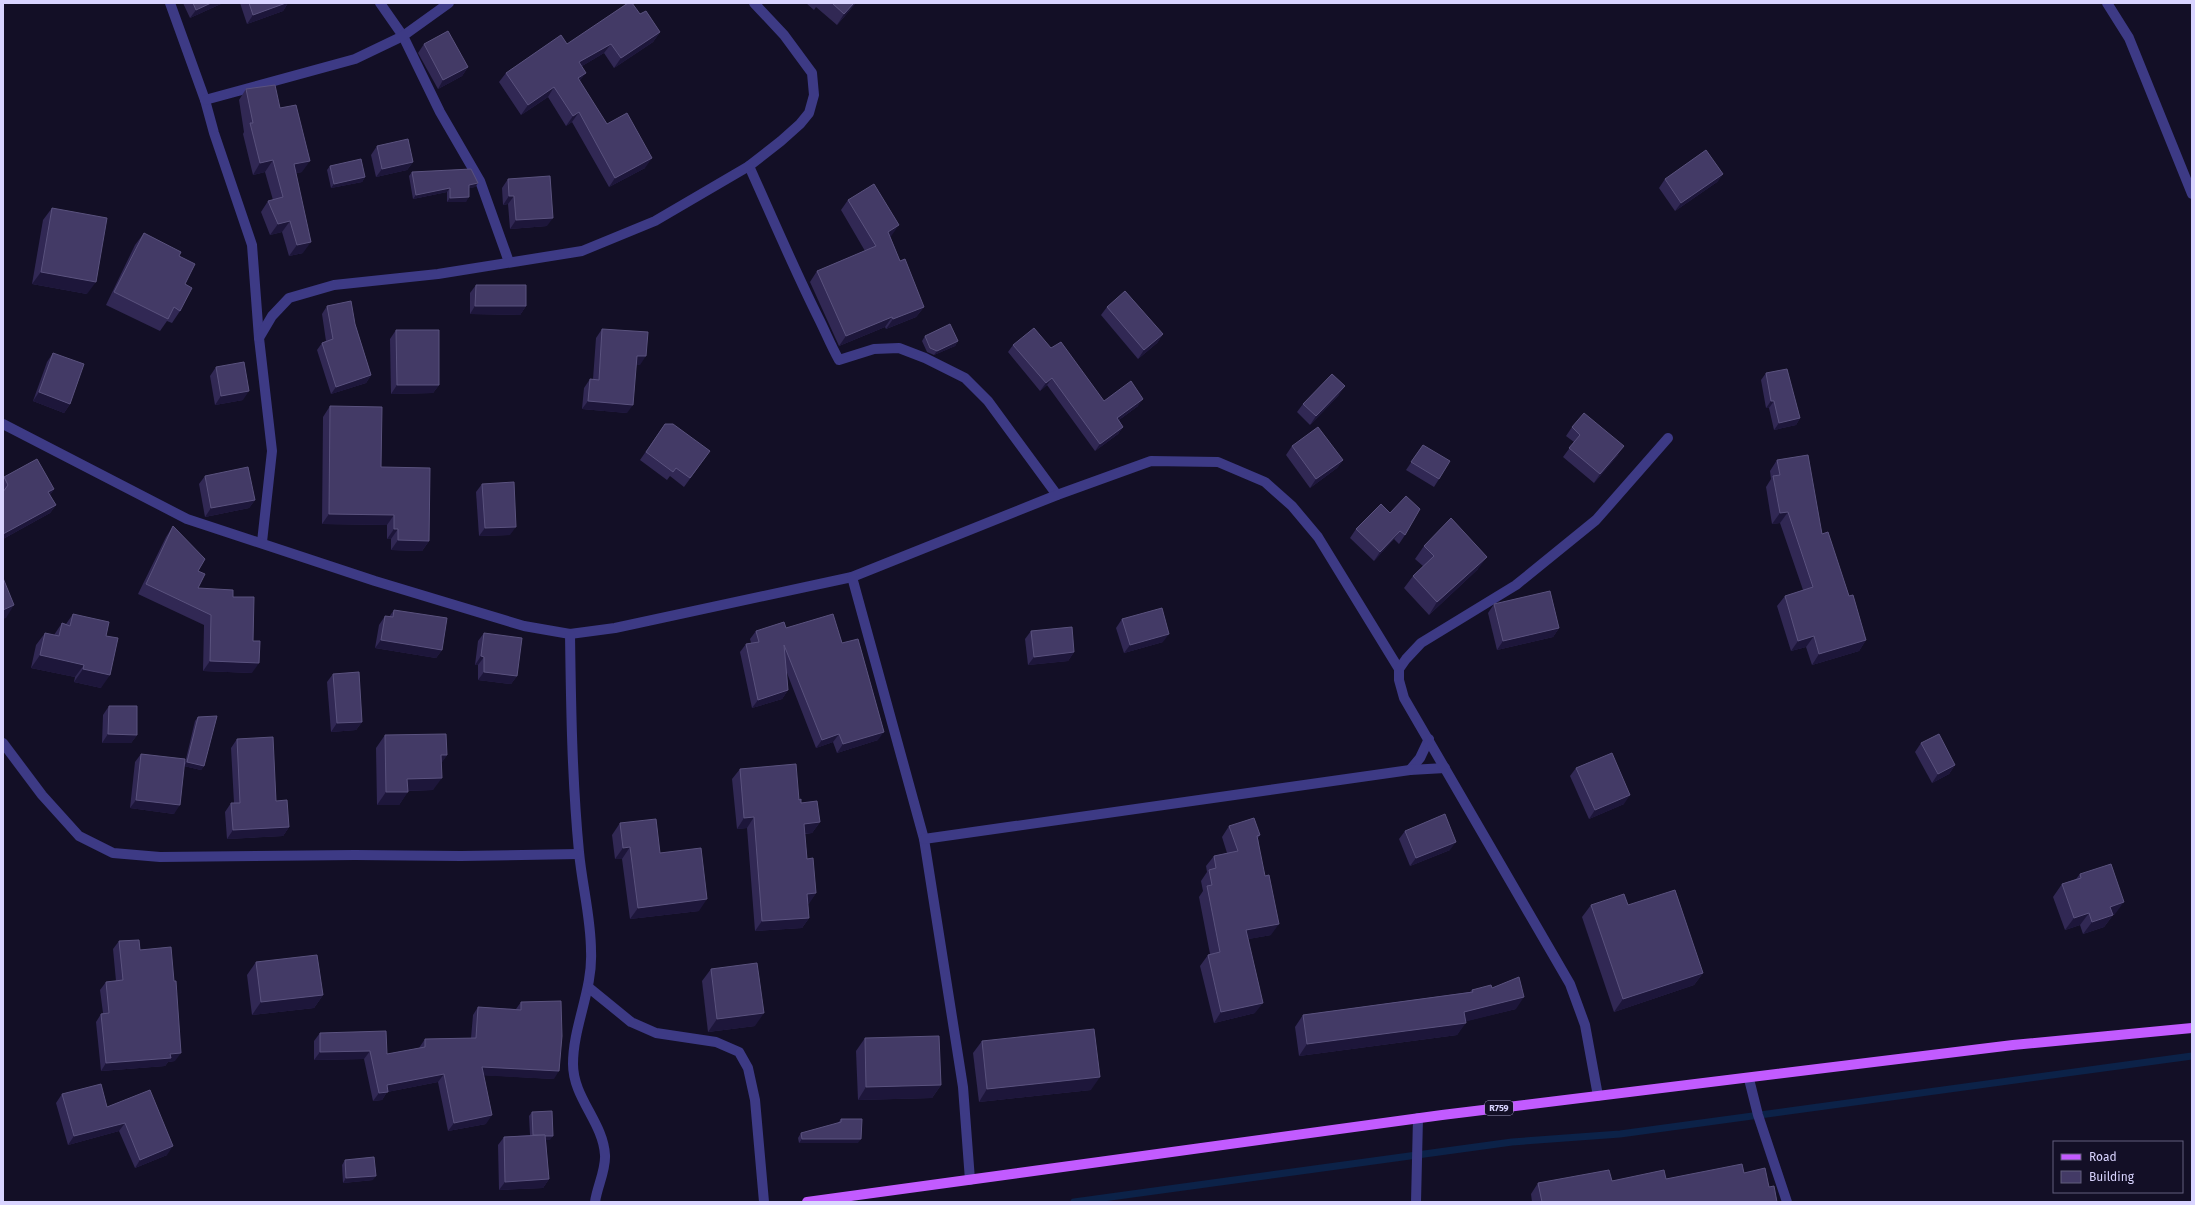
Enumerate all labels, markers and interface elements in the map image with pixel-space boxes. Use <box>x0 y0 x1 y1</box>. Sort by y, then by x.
road number: R759 <box>1485 1101 1513 1115</box>
legend <box>2053 1141 2183 1193</box>
text: Road <box>2089 1150 2117 1164</box>
text: Building <box>2089 1170 2135 1184</box>

